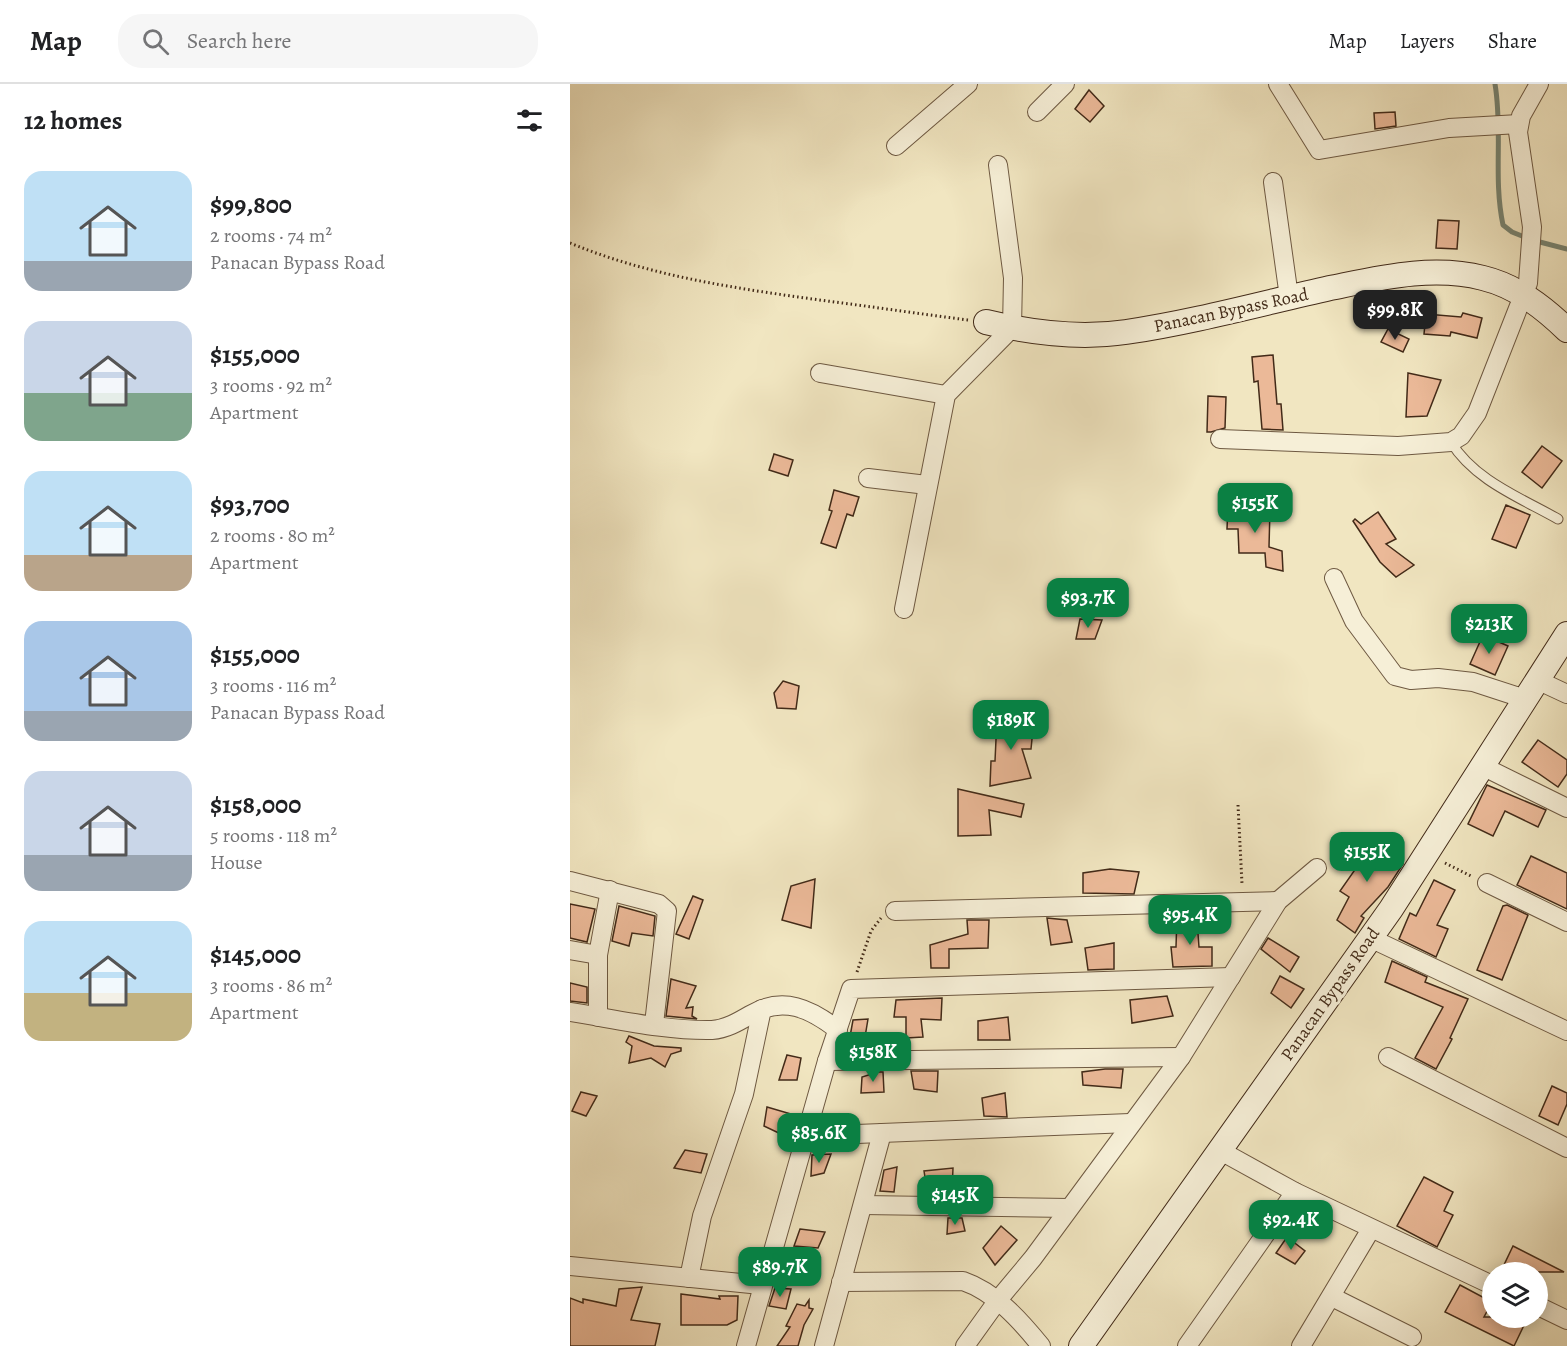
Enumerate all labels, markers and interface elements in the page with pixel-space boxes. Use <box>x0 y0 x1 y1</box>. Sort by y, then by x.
search box <box>118 14 538 68</box>
text: Map <box>30 22 82 60</box>
icon: search <box>139 25 172 58</box>
text: Search here <box>187 26 291 56</box>
text: Map <box>1328 27 1367 55</box>
text: Layers <box>1400 27 1455 55</box>
text: Share <box>1488 27 1537 55</box>
text: 12 homes <box>24 103 122 138</box>
icon: filters <box>513 104 546 137</box>
text: $99,800 <box>210 187 292 222</box>
icon: home <box>72 195 144 267</box>
text: 2 rooms · 74 m² <box>210 222 332 249</box>
text: Panacan Bypass Road <box>210 249 385 276</box>
street label: Panacan Bypass Road <box>1151 282 1311 338</box>
pin: $99.8K <box>1346 290 1444 341</box>
text: $99.8K <box>1367 296 1423 323</box>
text: $155,000 <box>210 337 300 372</box>
icon: home <box>72 345 144 417</box>
text: 3 rooms · 92 m² <box>210 372 332 399</box>
text: Apartment <box>210 399 299 426</box>
pin: $155K <box>1213 483 1297 534</box>
text: $93,700 <box>210 487 290 522</box>
text: $155K <box>1232 489 1278 516</box>
icon: home <box>72 495 144 567</box>
text: 2 rooms · 80 m² <box>210 522 335 549</box>
text: Apartment <box>210 549 299 576</box>
pin: $93.7K <box>1039 578 1137 629</box>
text: $93.7K <box>1061 584 1115 611</box>
pin: $213K <box>1447 604 1531 655</box>
text: $213K <box>1465 610 1513 637</box>
text: $155,000 <box>210 637 300 672</box>
icon: home <box>72 645 144 717</box>
text: 3 rooms · 116 m² <box>210 672 336 699</box>
text: Panacan Bypass Road <box>210 699 385 726</box>
pin: $189K <box>969 700 1053 751</box>
text: $189K <box>987 706 1035 733</box>
text: $158,000 <box>210 787 301 822</box>
icon: home <box>72 795 144 867</box>
text: 5 rooms · 118 m² <box>210 822 337 849</box>
pin: $155K <box>1325 832 1409 883</box>
text: $155K <box>1344 838 1390 865</box>
text: House <box>210 849 262 876</box>
pin: $95.4K <box>1141 895 1239 946</box>
text: $95.4K <box>1162 901 1218 928</box>
street label: Panacan Bypass Road <box>1275 922 1385 1065</box>
text: $145,000 <box>210 937 301 972</box>
icon: home <box>72 945 144 1017</box>
text: 3 rooms · 86 m² <box>210 972 332 999</box>
text: Apartment <box>210 999 299 1026</box>
pin: $158K <box>831 1032 915 1083</box>
text: $158K <box>849 1038 897 1065</box>
pin: $85.6K <box>770 1113 868 1164</box>
text: $85.6K <box>791 1119 847 1146</box>
pin: $145K <box>913 1175 997 1226</box>
text: $145K <box>931 1181 979 1208</box>
pin: $92.4K <box>1242 1200 1340 1251</box>
text: $92.4K <box>1263 1206 1319 1233</box>
pin: $89.7K <box>731 1247 829 1298</box>
text: $89.7K <box>752 1253 808 1280</box>
map controls <box>1482 1262 1548 1328</box>
button: layers <box>1482 1262 1548 1328</box>

